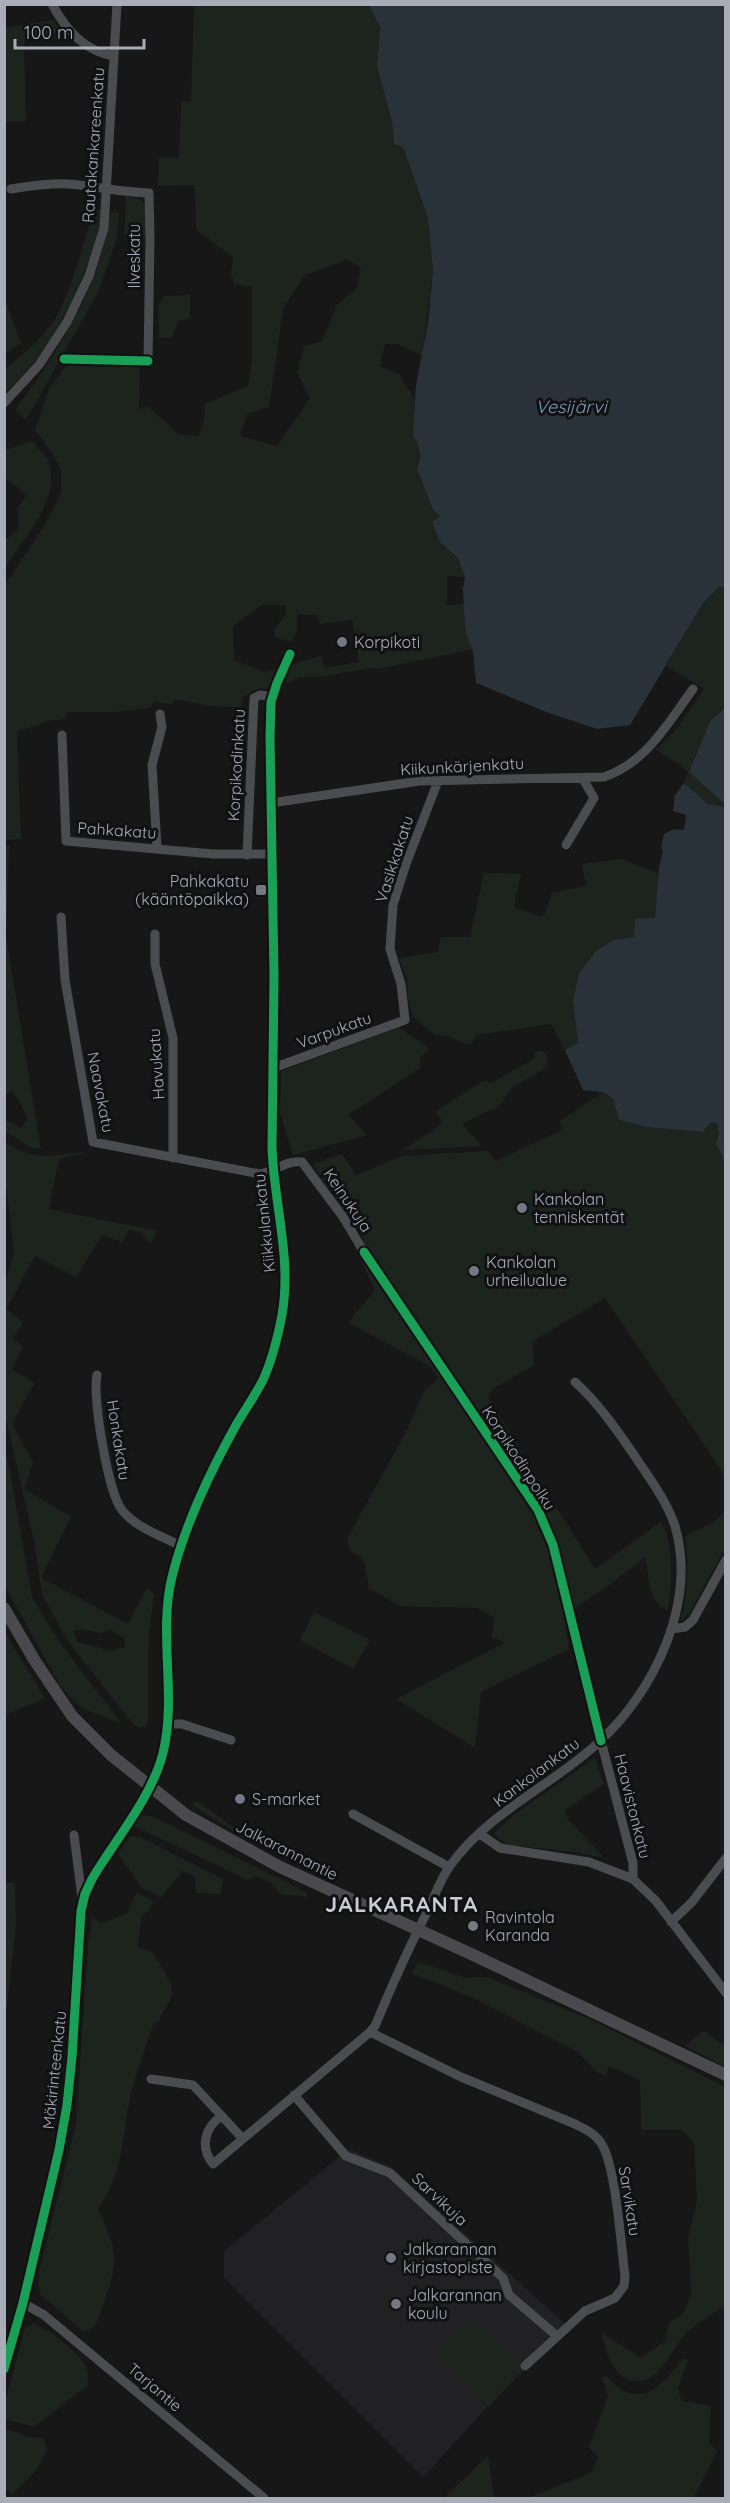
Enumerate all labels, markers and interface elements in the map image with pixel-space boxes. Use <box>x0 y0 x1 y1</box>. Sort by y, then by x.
scale bar <box>15 12 144 50</box>
text: 100 m <box>24 21 73 44</box>
street label: Rautakankareenkatu <box>78 66 108 224</box>
street label: Ilveskatu <box>124 224 144 288</box>
water label: Vesijärvi <box>536 395 609 418</box>
place label: Korpikoti <box>354 632 420 652</box>
marker: Korpikoti <box>335 635 349 649</box>
street label: Korpikodinkatu <box>223 708 249 822</box>
street label: Kiikunkärjenkatu <box>400 753 524 779</box>
street label: Vasikkakatu <box>371 813 417 905</box>
street label: Pahkakatu <box>77 817 157 843</box>
place label: Pahkakatu (kääntöpaikka) <box>135 871 249 909</box>
marker: Pahkakatu (kääntöpaikka) <box>254 883 268 897</box>
street label: Varpukatu <box>294 1007 374 1053</box>
street label: Havukatu <box>144 1028 168 1100</box>
street label: Naavakatu <box>83 1050 119 1134</box>
street label: Keinukuja <box>319 1164 377 1236</box>
street label: Kiikkulankatu <box>249 1173 279 1273</box>
place label: Kankolan tenniskentät <box>534 1189 625 1227</box>
marker: Kankolan tenniskentät <box>515 1201 529 1215</box>
place label: Kankolan urheilualue <box>486 1252 567 1290</box>
marker: Kankolan urheilualue <box>467 1264 481 1278</box>
street label: Honkakatu <box>103 1398 135 1482</box>
street label: Korpikodinpolku <box>478 1402 560 1514</box>
street label: Kankolankatu <box>489 1733 583 1811</box>
street label: Haavistonkatu <box>610 1752 656 1860</box>
place label: S-market <box>252 1789 320 1809</box>
marker: S-market <box>233 1792 247 1806</box>
street label: Jalkarannantie <box>233 1816 341 1884</box>
district label: JALKARANTA <box>325 1890 479 1918</box>
place label: Ravintola Karanda <box>485 1907 555 1945</box>
marker: Ravintola Karanda <box>466 1919 480 1933</box>
street label: Mäkirinteenkatu <box>38 2010 70 2130</box>
street label: Sarvikatu <box>615 2165 645 2237</box>
street label: Sarvikuja <box>408 2168 472 2230</box>
place label: Jalkarannan kirjastopiste <box>403 2239 497 2277</box>
marker: Jalkarannan kirjastopiste <box>384 2251 398 2265</box>
place label: Jalkarannan koulu <box>408 2285 502 2323</box>
marker: Jalkarannan koulu <box>389 2297 403 2311</box>
street label: Tarjantie <box>124 2358 186 2416</box>

